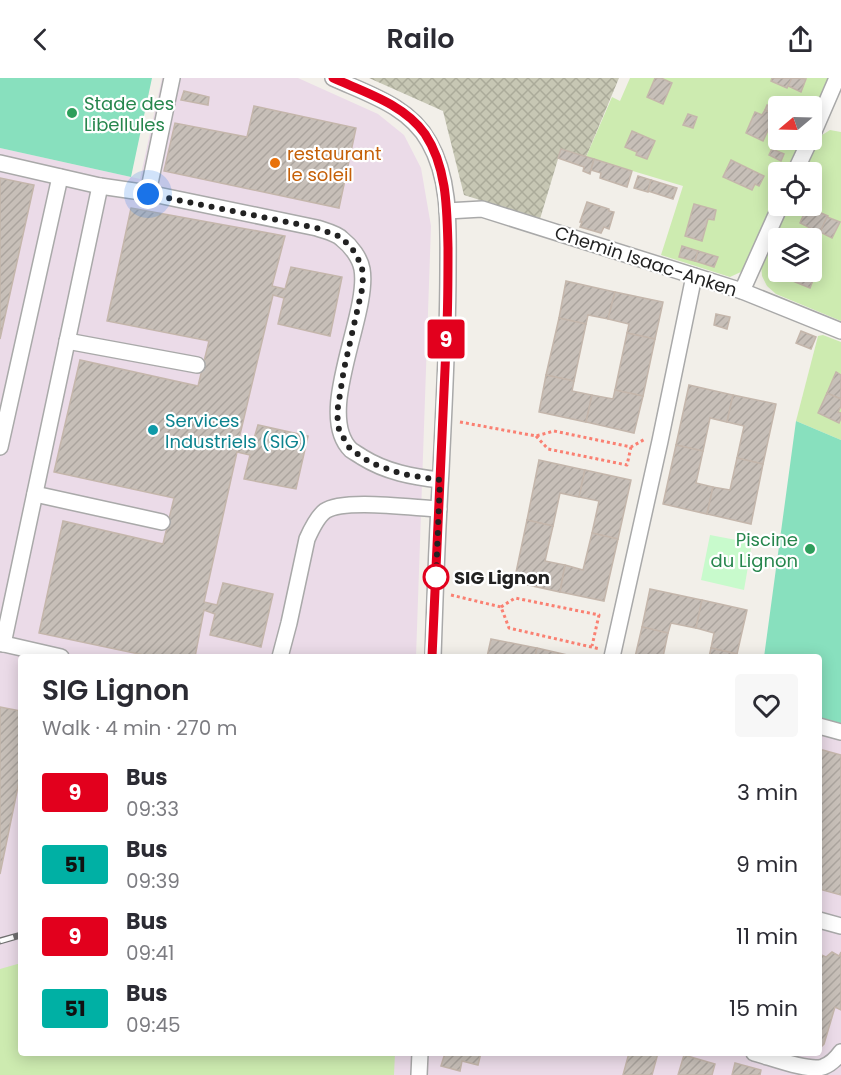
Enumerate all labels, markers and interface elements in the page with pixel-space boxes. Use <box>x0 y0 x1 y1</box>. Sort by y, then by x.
text: Railo <box>387 20 454 57</box>
icon: back <box>24 23 57 56</box>
icon: share <box>784 23 817 56</box>
place label: Stade des Libellules <box>84 91 174 137</box>
north arrow <box>768 96 822 150</box>
map controls <box>768 96 822 282</box>
marker: Stade des Libellules <box>65 106 79 120</box>
place label: restaurant le soleil <box>287 141 381 187</box>
marker: restaurant le soleil <box>268 156 282 170</box>
button: locate <box>768 162 822 216</box>
your location <box>133 179 163 209</box>
street label: Chemin Isaac-Anken <box>552 220 740 302</box>
button: layers <box>768 228 822 282</box>
line badge: 9 <box>426 320 466 358</box>
text: 9 <box>440 325 452 354</box>
place label: Services Industriels (SIG) <box>165 408 307 454</box>
marker: Services Industriels (SIG) <box>146 423 160 437</box>
place label: Piscine du Lignon <box>711 527 798 573</box>
marker: Piscine du Lignon <box>803 542 817 556</box>
marker: SIG Lignon <box>423 564 449 590</box>
place label: SIG Lignon <box>454 565 550 590</box>
text: SIG Lignon <box>42 671 190 710</box>
button: heart <box>735 674 798 737</box>
text: Walk · 4 min · 270 m <box>42 714 237 742</box>
text: Bus <box>126 762 168 793</box>
text: 3 min <box>737 777 798 808</box>
text: 9 <box>69 778 81 807</box>
text: 09:33 <box>126 795 179 823</box>
text: Bus <box>126 834 168 865</box>
text: 9 min <box>736 849 798 880</box>
text: 51 <box>64 850 86 879</box>
text: 09:39 <box>126 867 180 895</box>
text: Bus <box>126 906 168 937</box>
text: 11 min <box>736 921 798 952</box>
text: 9 <box>69 922 81 951</box>
text: 09:41 <box>126 939 174 967</box>
text: Bus <box>126 978 168 1009</box>
text: 15 min <box>729 993 798 1024</box>
text: 51 <box>64 994 86 1023</box>
text: 09:45 <box>126 1011 181 1039</box>

